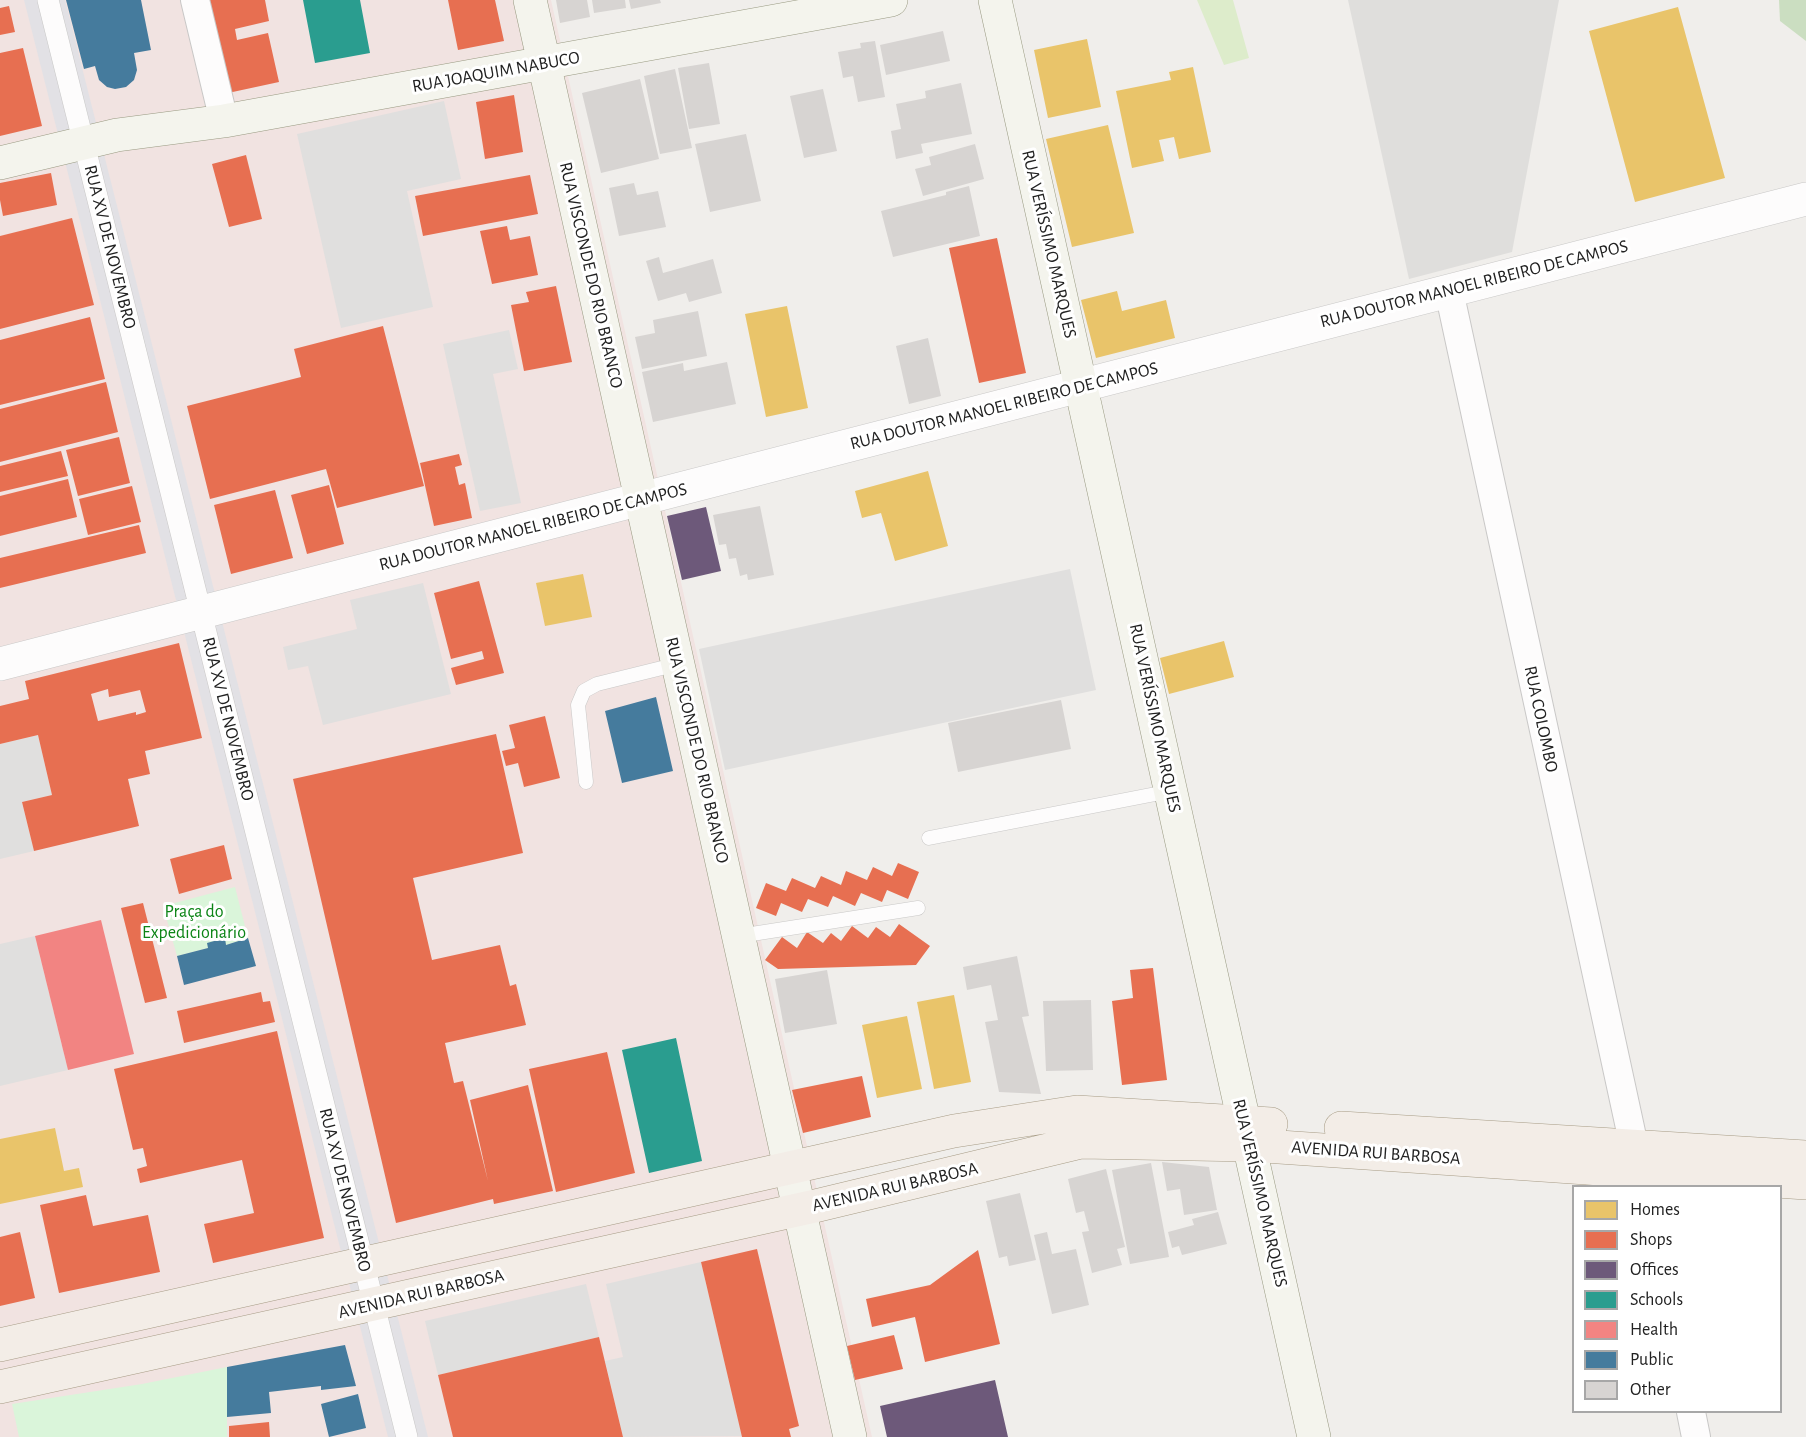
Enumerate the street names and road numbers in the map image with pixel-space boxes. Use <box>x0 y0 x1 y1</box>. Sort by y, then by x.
street label: RUA JOAQUIM NABUCO <box>411 47 581 97</box>
street label: RUA VERÍSSIMO MARQUES <box>1017 148 1081 340</box>
street label: RUA VISCONDE DO RIO BRANCO <box>554 160 628 390</box>
street label: RUA XV DE NOVEMBRO <box>79 163 141 331</box>
street label: RUA DOUTOR MANOEL RIBEIRO DE CAMPOS <box>1318 235 1630 333</box>
street label: RUA DOUTOR MANOEL RIBEIRO DE CAMPOS <box>848 357 1160 455</box>
street label: RUA DOUTOR MANOEL RIBEIRO DE CAMPOS <box>377 478 689 576</box>
street label: RUA VERÍSSIMO MARQUES <box>1124 622 1186 814</box>
street label: RUA XV DE NOVEMBRO <box>197 635 259 803</box>
street label: RUA VISCONDE DO RIO BRANCO <box>660 635 734 865</box>
street label: RUA COLOMBO <box>1519 664 1563 774</box>
street label: RUA VERÍSSIMO MARQUES <box>1228 1097 1292 1289</box>
street label: RUA XV DE NOVEMBRO <box>314 1106 376 1274</box>
street label: AVENIDA RUI BARBOSA <box>1291 1136 1461 1170</box>
street label: AVENIDA RUI BARBOSA <box>810 1157 980 1217</box>
street label: AVENIDA RUI BARBOSA <box>336 1264 506 1324</box>

